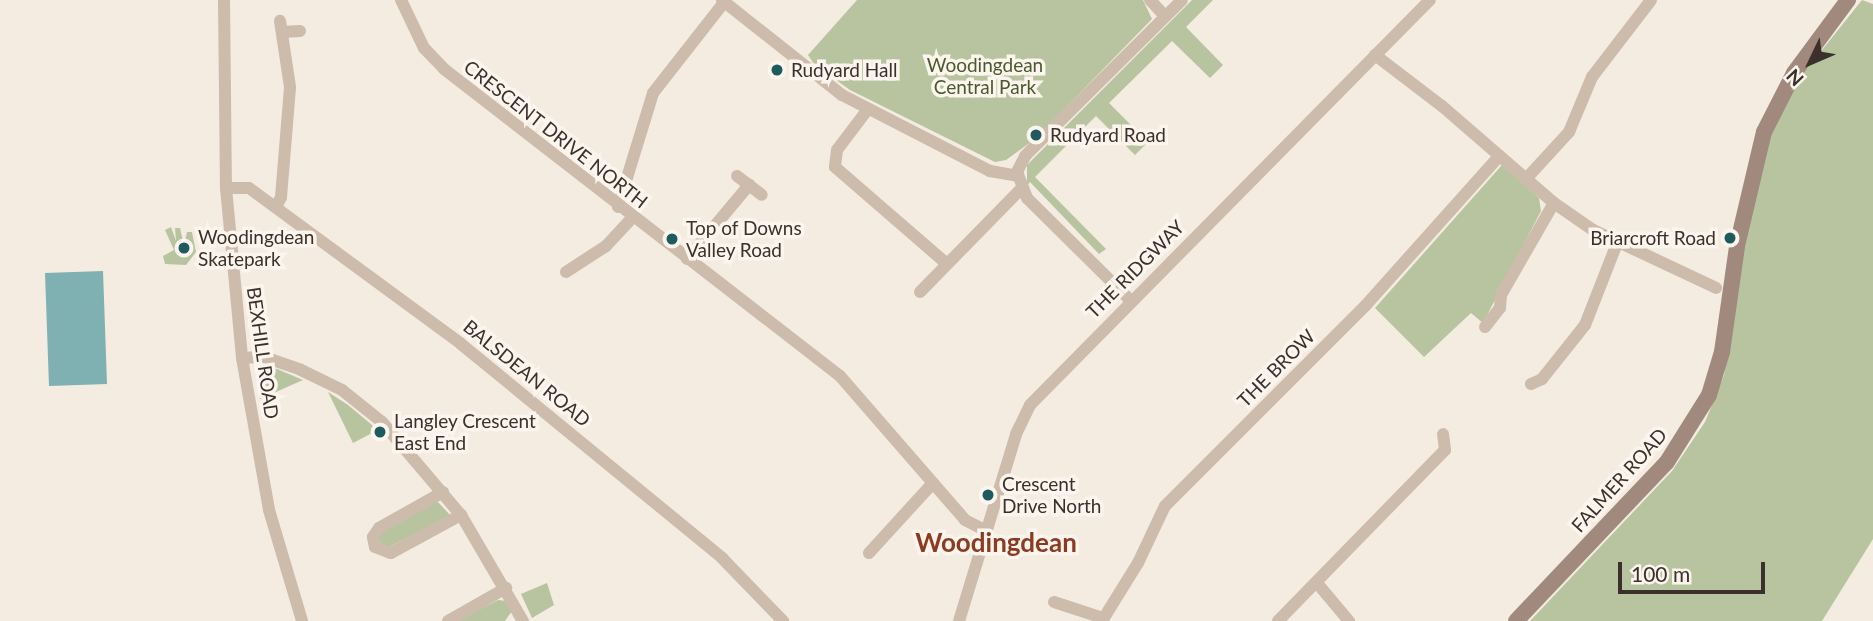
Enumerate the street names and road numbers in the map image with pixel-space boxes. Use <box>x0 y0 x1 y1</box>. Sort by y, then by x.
street label: CRESCENT DRIVE NORTH <box>459 55 653 213</box>
street label: THE RIDGWAY <box>1081 215 1189 323</box>
street label: BEXHILL ROAD <box>242 285 284 421</box>
street label: BALSDEAN ROAD <box>459 315 595 431</box>
street label: THE BROW <box>1232 324 1320 412</box>
street label: FALMER ROAD <box>1567 423 1671 537</box>

